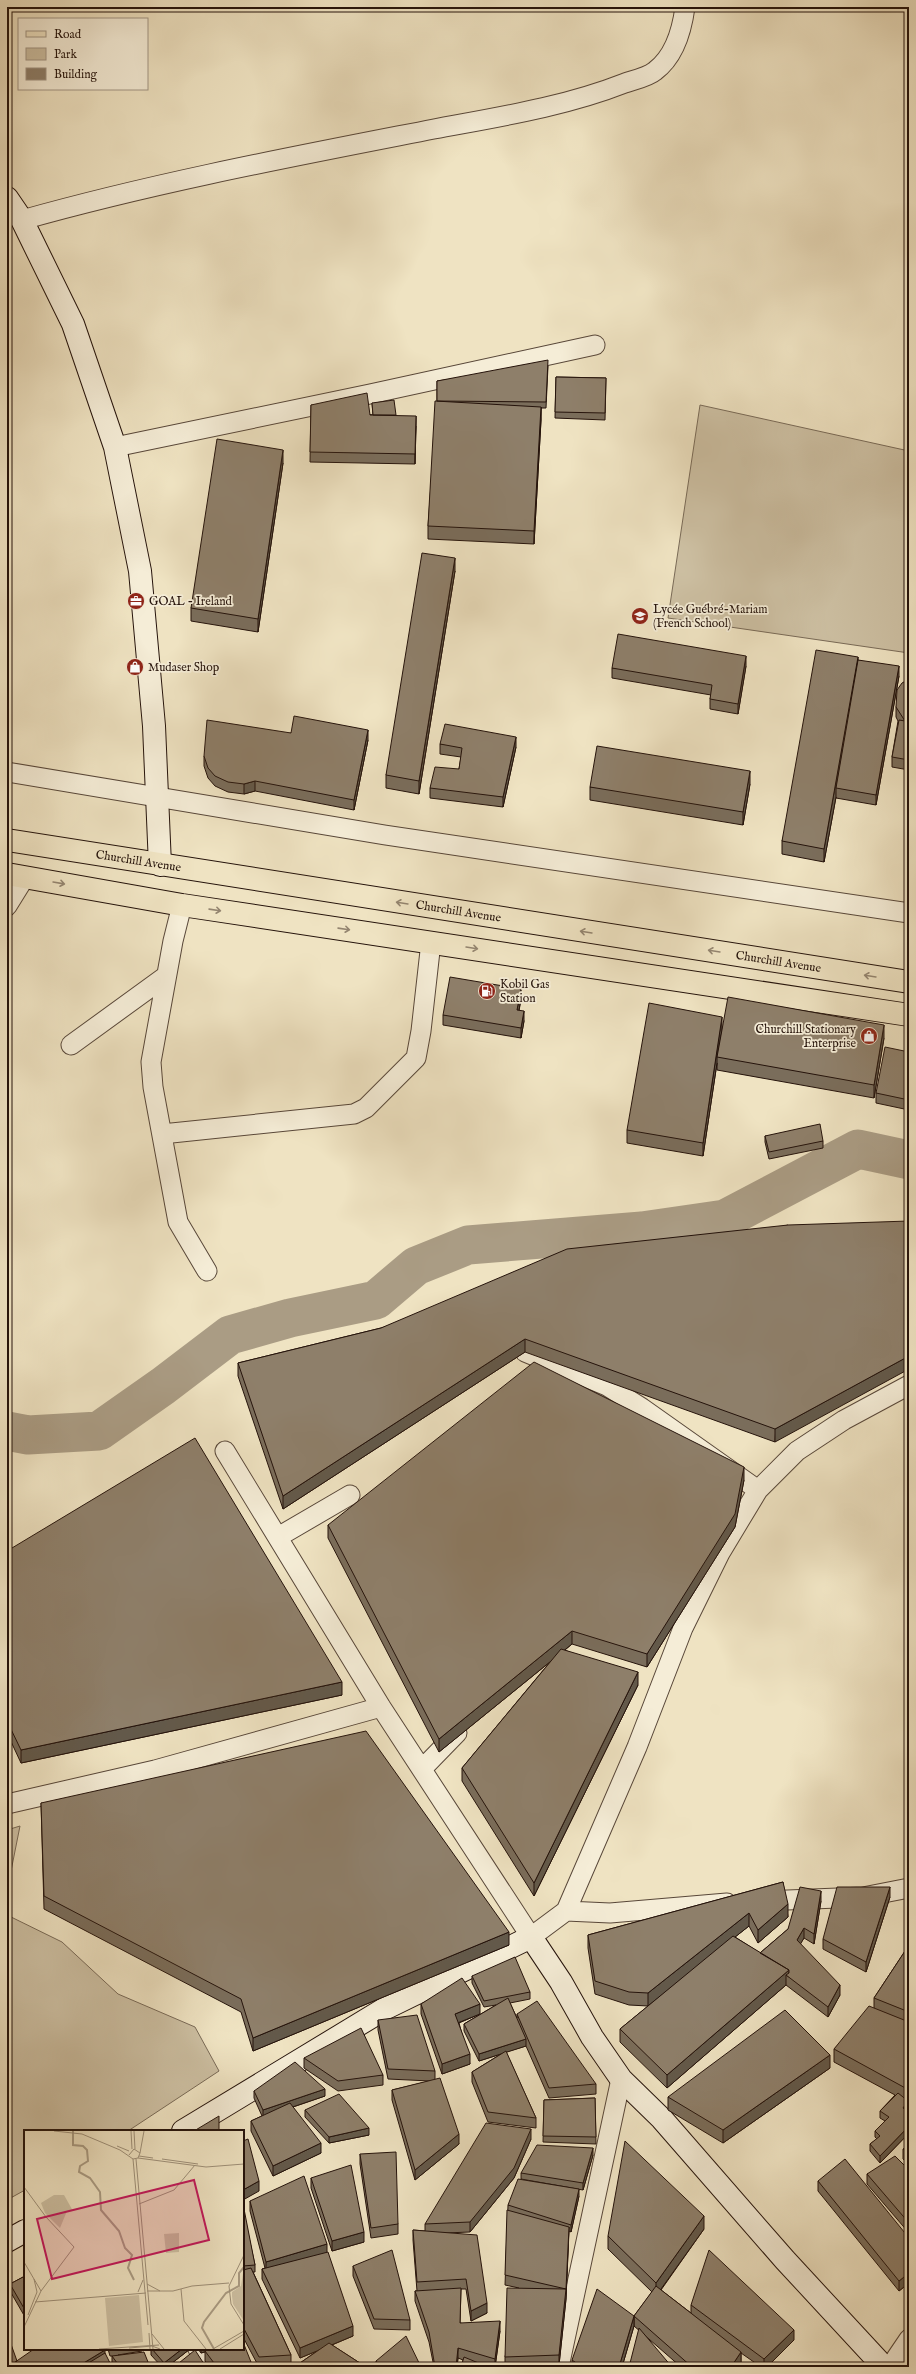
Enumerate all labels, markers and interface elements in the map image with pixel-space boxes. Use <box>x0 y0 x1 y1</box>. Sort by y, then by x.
legend <box>18 18 148 90</box>
text: Road <box>54 27 82 42</box>
text: Park <box>54 47 77 62</box>
text: Building <box>54 67 98 82</box>
office icon: GOAL - Ireland <box>126 591 146 611</box>
place label: GOAL - Ireland <box>149 594 233 609</box>
place label: Lycée Guébré-Mariam (French School) <box>653 602 768 631</box>
school or university icon: Lycée Guébré-Mariam (French School) <box>630 606 650 626</box>
shop icon: Mudaser Shop <box>125 657 145 677</box>
place label: Mudaser Shop <box>148 660 220 676</box>
street label: Churchill Avenue <box>95 847 183 875</box>
one-way arrow <box>52 879 65 887</box>
street label: Churchill Avenue <box>415 897 503 926</box>
one-way arrow <box>396 899 409 907</box>
one-way arrow <box>208 906 221 914</box>
one-way arrow <box>337 925 350 933</box>
one-way arrow <box>580 928 593 936</box>
one-way arrow <box>465 944 478 952</box>
one-way arrow <box>708 947 721 955</box>
street label: Churchill Avenue <box>735 948 823 976</box>
one-way arrow <box>864 972 877 980</box>
place label: Kobil Gas Station <box>500 977 550 1006</box>
fuel station icon: Kobil Gas Station <box>477 981 497 1001</box>
place label: Churchill Stationary Enterprise <box>756 1022 856 1052</box>
shop icon: Churchill Stationary Enterprise <box>859 1026 879 1046</box>
inset map <box>24 2130 244 2350</box>

